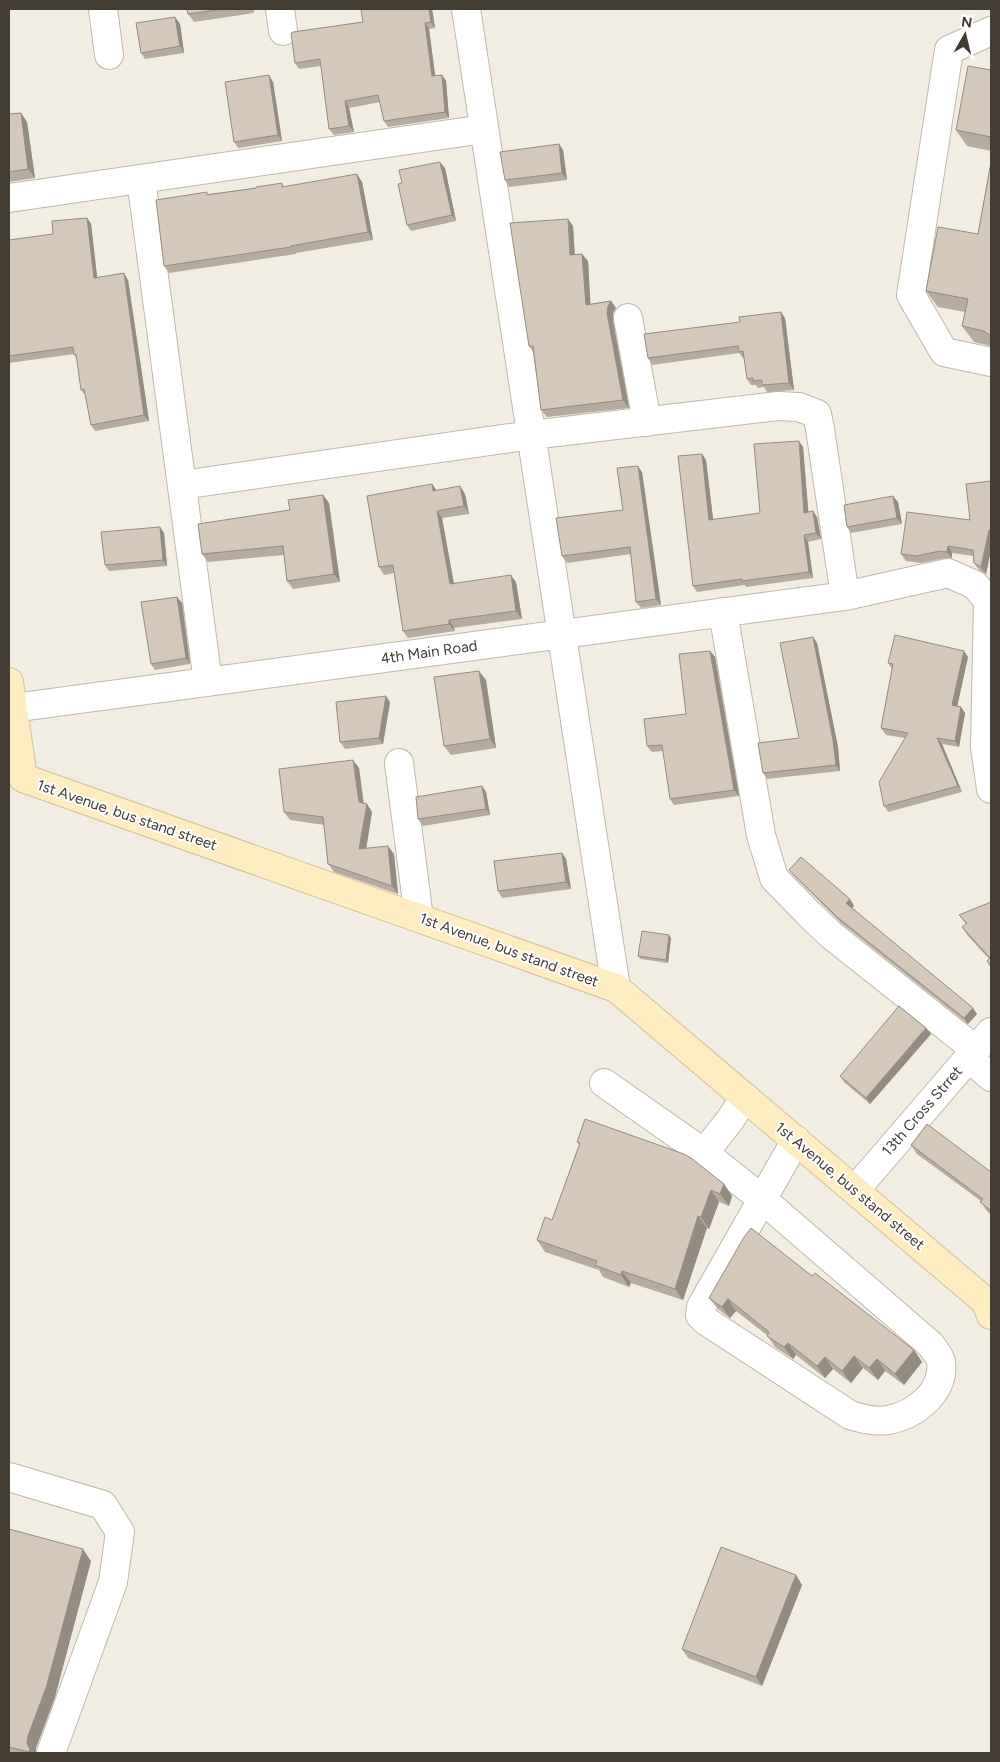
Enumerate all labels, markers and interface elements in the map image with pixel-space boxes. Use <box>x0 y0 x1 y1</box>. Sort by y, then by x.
north arrow <box>940 10 990 60</box>
text: N <box>960 13 973 32</box>
street label: 4th Main Road <box>379 636 479 668</box>
street label: 1st Avenue, bus stand street <box>35 776 220 854</box>
street label: 1st Avenue, bus stand street <box>417 909 601 991</box>
street label: 13th Cross Strret <box>878 1062 966 1160</box>
street label: 1st Avenue, bus stand street <box>772 1118 928 1254</box>

